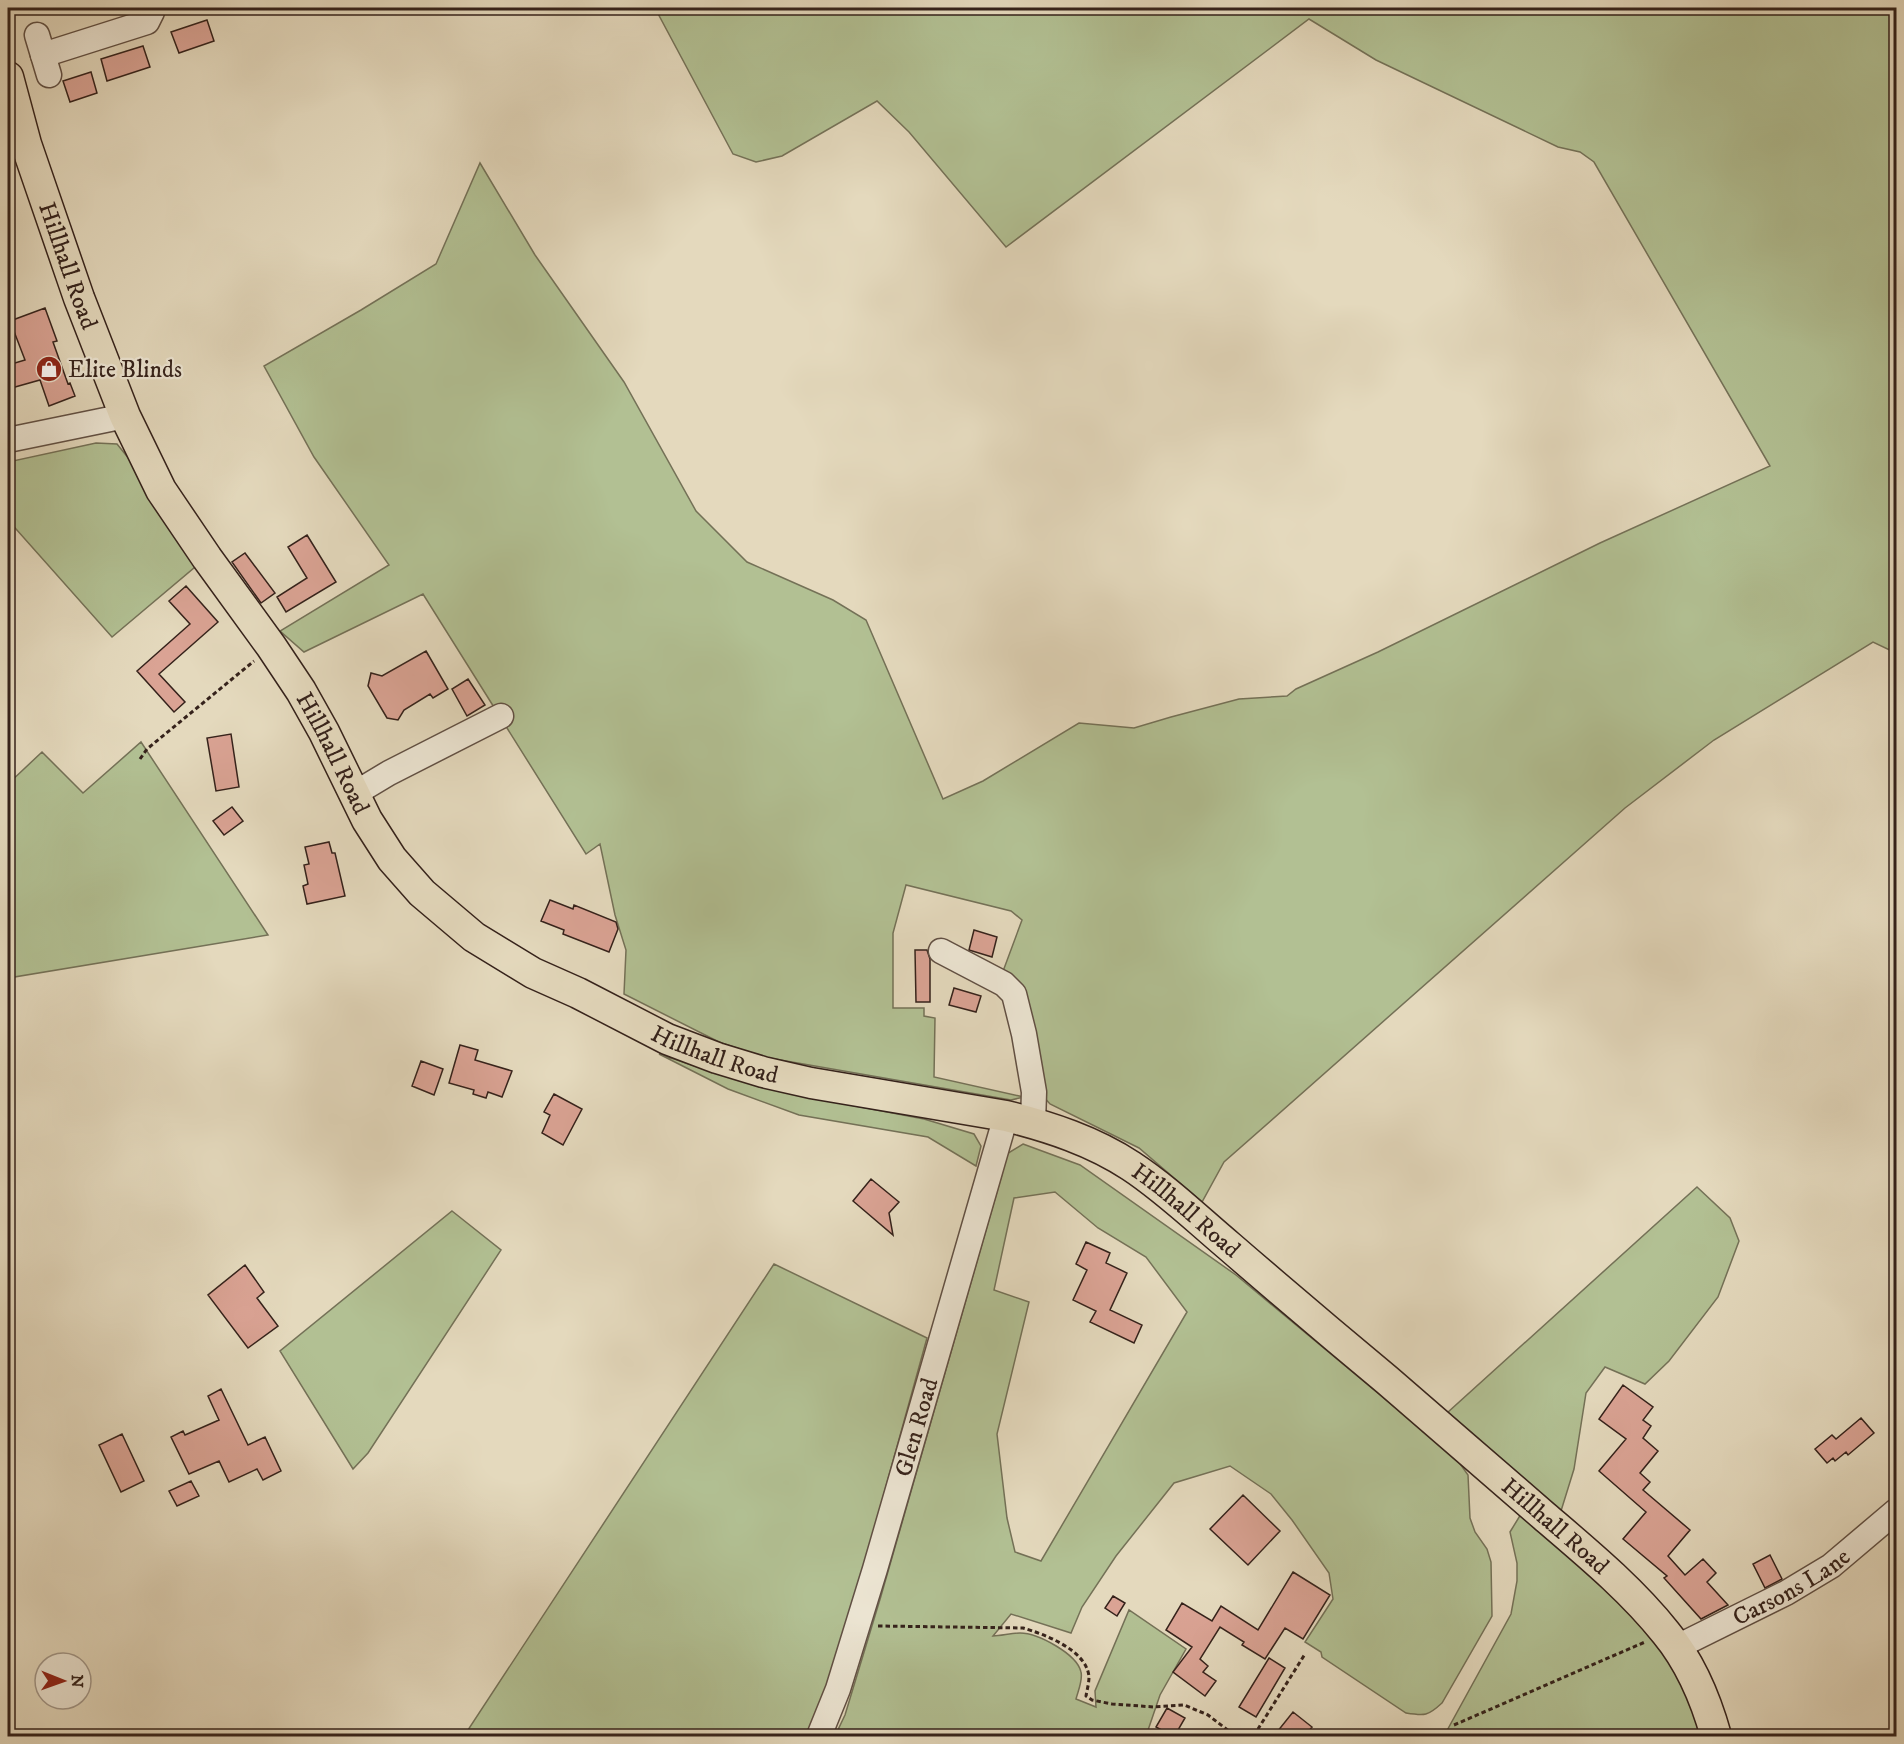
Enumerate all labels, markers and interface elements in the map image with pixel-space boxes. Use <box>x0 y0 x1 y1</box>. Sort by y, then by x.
street label: Hillhall Road <box>31 198 104 334</box>
shop icon: Elite Blinds <box>34 354 64 384</box>
place label: Elite Blinds <box>68 355 182 385</box>
street label: Hillhall Road <box>289 687 376 819</box>
street label: Hillhall Road <box>646 1019 781 1091</box>
street label: Hillhall Road <box>1125 1157 1246 1265</box>
street label: Glen Road <box>889 1375 945 1480</box>
street label: Hillhall Road <box>1495 1472 1615 1581</box>
street label: Carsons Lane <box>1728 1542 1857 1633</box>
north arrow <box>33 1651 93 1711</box>
text: N <box>67 1675 87 1688</box>

